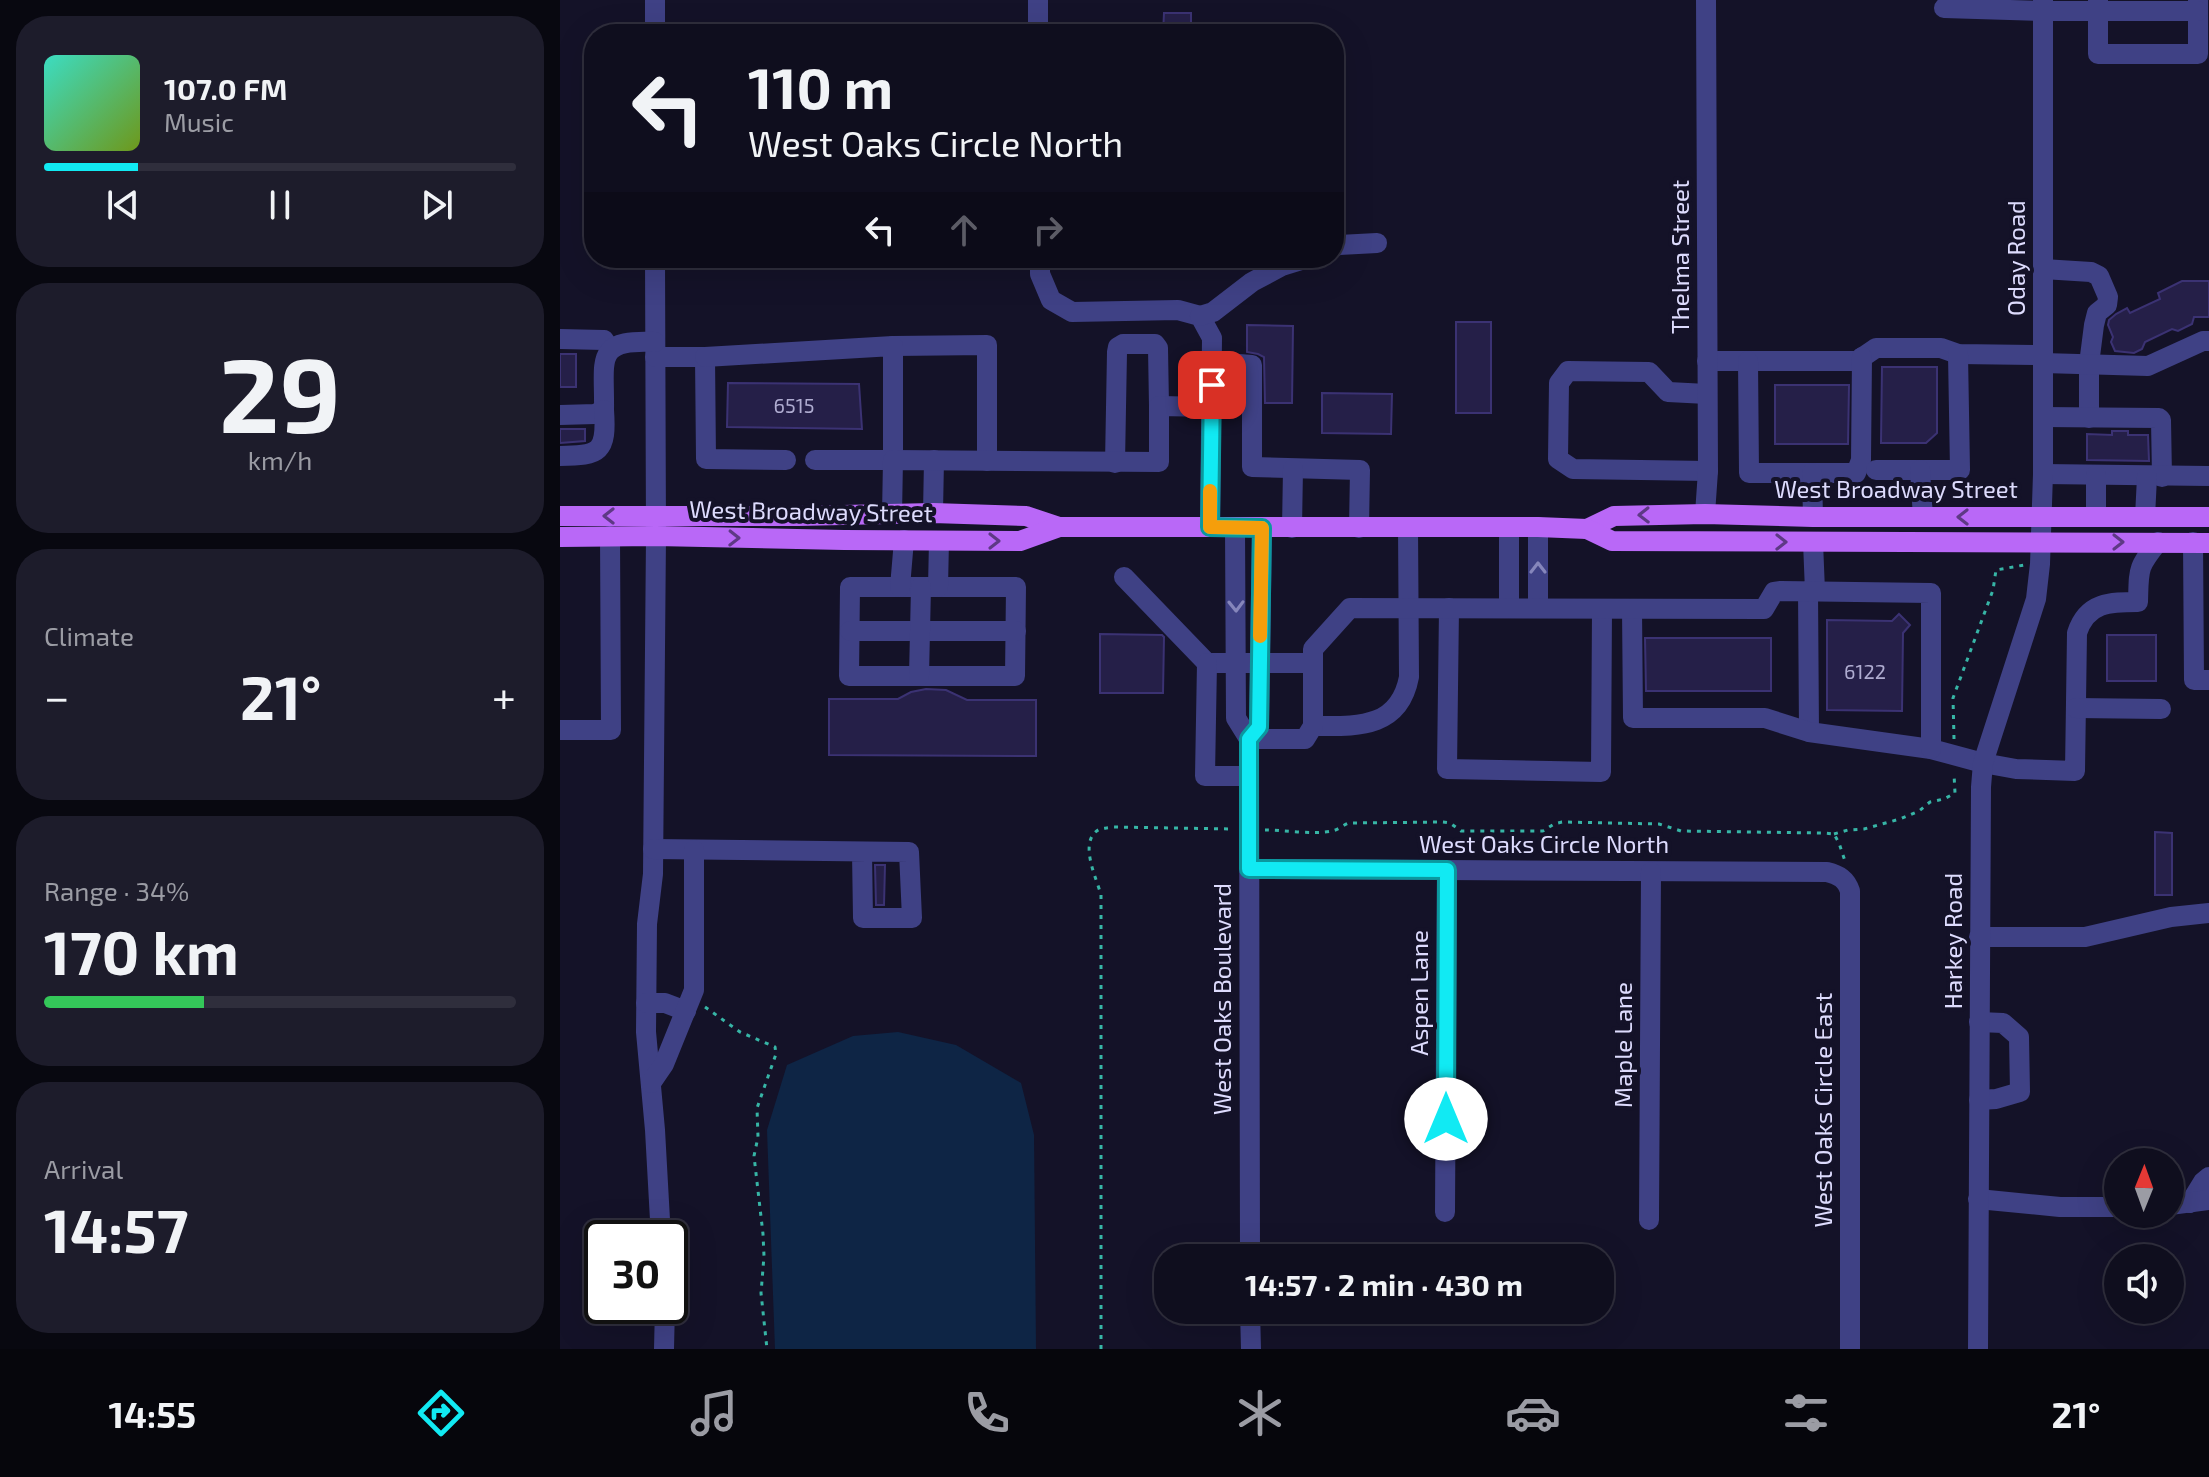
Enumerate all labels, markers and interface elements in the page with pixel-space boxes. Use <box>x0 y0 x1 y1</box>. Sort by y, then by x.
text: 110 m <box>748 53 893 120</box>
icon: left <box>616 56 720 160</box>
text: 107.0 FM <box>164 70 287 106</box>
text: Music <box>164 106 234 137</box>
text: West Oaks Circle North <box>748 121 1123 164</box>
street label: Thelma Street <box>1665 180 1694 334</box>
icon: previous <box>101 183 145 227</box>
icon: pause <box>258 183 302 227</box>
icon: next <box>415 183 459 227</box>
street label: Oday Road <box>2001 200 2030 316</box>
icon: left <box>858 208 902 252</box>
icon: ahead <box>942 208 986 252</box>
icon: right <box>1026 208 1070 252</box>
text: 29 <box>219 329 341 454</box>
pin <box>1178 351 1246 419</box>
icon: arrive <box>1190 363 1234 407</box>
house number: 6515 <box>774 393 814 417</box>
text: km/h <box>248 444 312 475</box>
street label: West Broadway Street <box>1774 474 2018 503</box>
street label: West Broadway Street <box>689 494 933 527</box>
one-way arrow <box>1637 506 1650 524</box>
one-way arrow <box>602 507 615 525</box>
one-way arrow <box>1956 508 1969 526</box>
one-way arrow <box>728 529 741 546</box>
one-way arrow <box>988 532 1001 550</box>
one-way arrow <box>1775 533 1788 551</box>
one-way arrow <box>2112 533 2125 551</box>
one-way arrow <box>1529 561 1547 574</box>
one-way arrow <box>1227 600 1245 613</box>
text: Climate <box>44 620 134 651</box>
house number: 6122 <box>1844 659 1886 683</box>
text: 21° <box>240 660 321 732</box>
text: − <box>44 669 70 722</box>
text: + <box>492 669 516 722</box>
street label: West Oaks Circle North <box>1419 829 1669 858</box>
street label: Harkey Road <box>1938 873 1967 1009</box>
text: Range · 34% <box>44 875 189 906</box>
street label: West Oaks Boulevard <box>1207 883 1236 1115</box>
text: 170 km <box>44 915 239 987</box>
street label: Aspen Lane <box>1404 930 1433 1056</box>
street label: Maple Lane <box>1608 982 1637 1108</box>
street label: West Oaks Circle East <box>1808 993 1837 1227</box>
position arrow <box>1404 1077 1488 1161</box>
north arrow <box>2104 1148 2184 1228</box>
map controls <box>2104 1148 2184 1324</box>
text: Arrival <box>44 1153 123 1184</box>
text: 14:57 <box>44 1193 188 1265</box>
speed limit sign: 30 <box>584 1220 688 1324</box>
button: sound <box>2104 1244 2184 1324</box>
text: 14:57 · 2 min · 430 m <box>1245 1266 1523 1302</box>
icon: directions <box>413 1385 469 1441</box>
icon: music <box>686 1385 742 1441</box>
icon: phone <box>959 1385 1015 1441</box>
icon: climate <box>1232 1385 1288 1441</box>
icon: car <box>1505 1385 1561 1441</box>
icon: filters <box>1778 1385 1834 1441</box>
text: 14:55 <box>109 1392 196 1435</box>
text: 21° <box>2052 1392 2100 1435</box>

